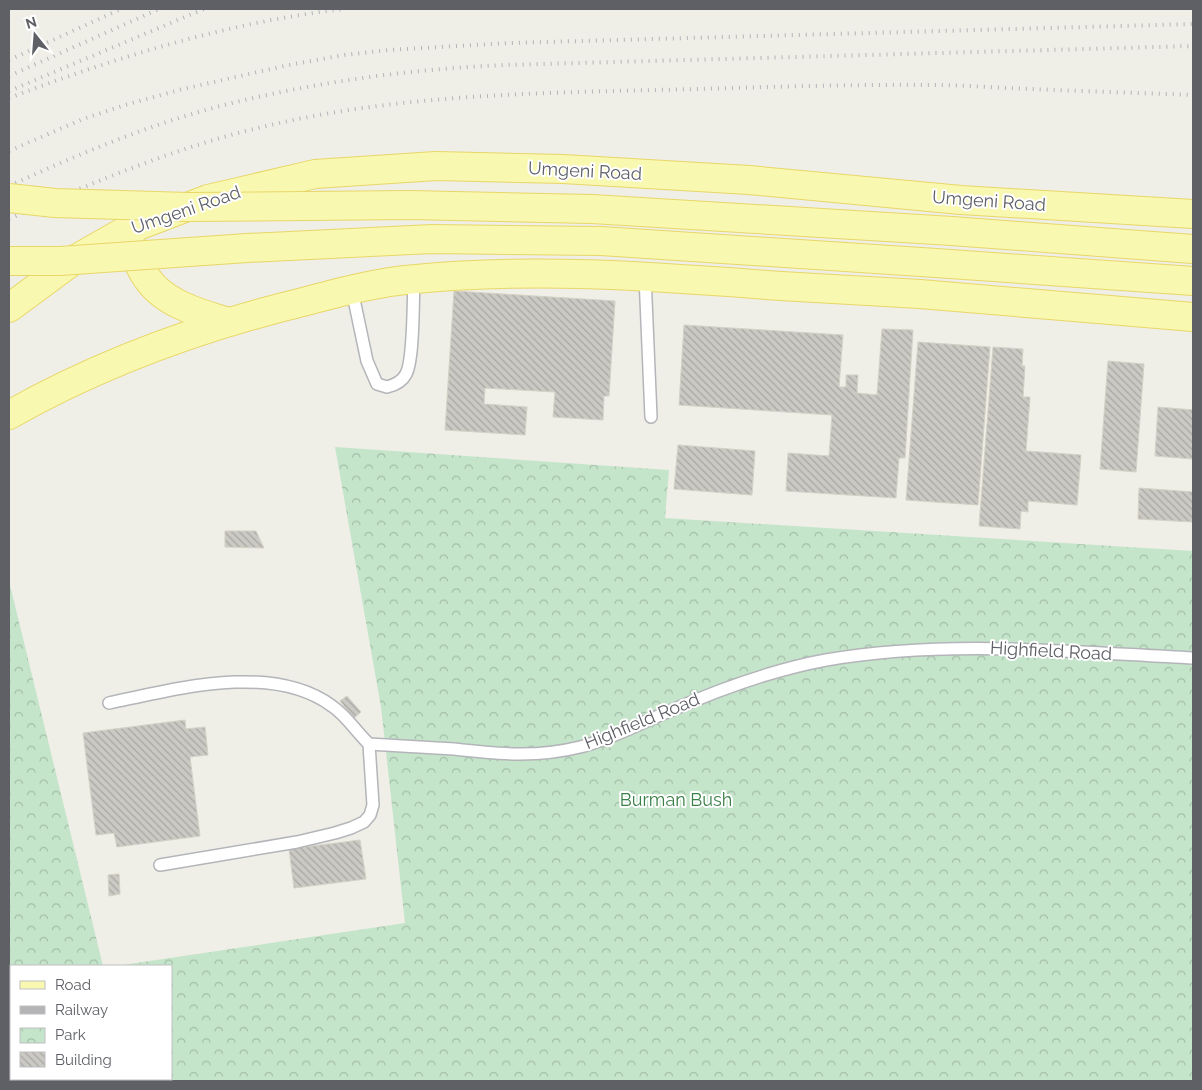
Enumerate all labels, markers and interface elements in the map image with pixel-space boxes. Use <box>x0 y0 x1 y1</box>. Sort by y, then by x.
north arrow <box>10 10 60 60</box>
text: N <box>24 13 39 32</box>
street label: Umgeni Road <box>528 157 642 184</box>
street label: Umgeni Road <box>129 181 243 238</box>
street label: Umgeni Road <box>931 186 1047 215</box>
street label: Highfield Road <box>989 637 1113 664</box>
street label: Highfield Road <box>581 688 702 753</box>
park label: Burman Bush <box>620 789 732 810</box>
legend <box>10 965 172 1080</box>
text: Road <box>55 976 91 994</box>
text: Railway <box>55 1001 108 1019</box>
text: Park <box>55 1026 86 1044</box>
text: Building <box>55 1051 112 1069</box>

